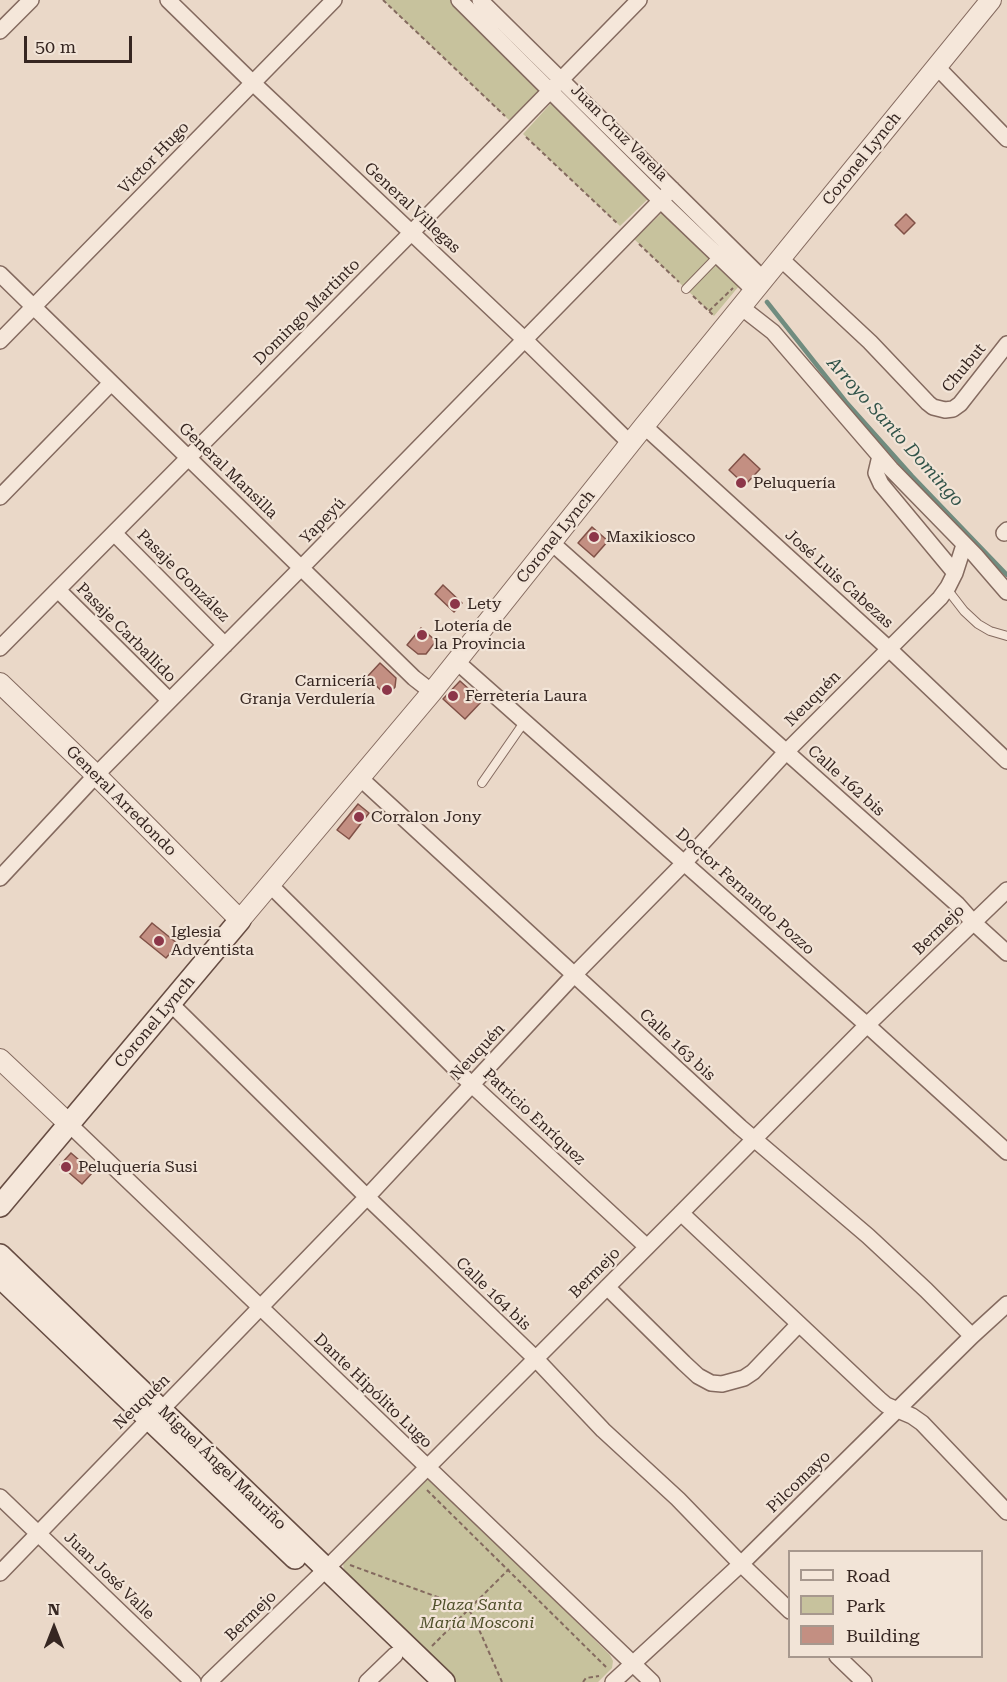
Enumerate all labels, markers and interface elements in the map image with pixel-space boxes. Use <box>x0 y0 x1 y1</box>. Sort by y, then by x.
scale bar <box>27 24 135 62</box>
text: 50 m <box>35 36 76 57</box>
street label: Juan Cruz Varela <box>567 81 671 185</box>
street label: Coronel Lynch <box>819 109 905 209</box>
street label: Victor Hugo <box>115 118 193 198</box>
street label: General Villegas <box>360 158 464 258</box>
street label: Domingo Martinto <box>250 255 364 369</box>
street label: Chubut <box>938 340 990 396</box>
water label: Arroyo Santo Domingo <box>822 353 968 511</box>
street label: General Mansilla <box>175 419 281 523</box>
place label: Peluquería <box>753 473 836 493</box>
marker: Peluquería <box>734 476 748 490</box>
street label: Coronel Lynch <box>513 487 599 587</box>
street label: Yapeyú <box>296 494 350 548</box>
street label: José Luis Cabezas <box>781 525 897 633</box>
street label: Pasaje González <box>133 526 233 626</box>
place label: Maxikiosco <box>606 527 696 547</box>
marker: Maxikiosco <box>587 530 601 544</box>
street label: Pasaje Carballido <box>72 579 180 687</box>
place label: Lety <box>467 594 501 614</box>
marker: Lety <box>448 597 462 611</box>
place label: Lotería de la Provincia <box>434 616 525 654</box>
marker: Lotería de la Provincia <box>415 628 429 642</box>
street label: Neuquén <box>781 667 845 731</box>
place label: Carnicería Granja Verdulería <box>240 671 375 709</box>
marker: Carnicería Granja Verdulería <box>380 683 394 697</box>
place label: Ferretería Laura <box>465 686 587 706</box>
marker: Ferretería Laura <box>446 689 460 703</box>
street label: Calle 162 bis <box>804 741 888 821</box>
street label: General Arredondo <box>62 742 180 860</box>
place label: Corralon Jony <box>371 807 481 827</box>
marker: Corralon Jony <box>352 810 366 824</box>
street label: Doctor Fernando Pozzo <box>672 825 818 959</box>
street label: Bermejo <box>909 901 969 959</box>
place label: Iglesia Adventista <box>171 922 254 960</box>
marker: Iglesia Adventista <box>152 934 166 948</box>
street label: Coronel Lynch <box>111 972 199 1072</box>
street label: Calle 163 bis <box>635 1005 719 1085</box>
street label: Neuquén <box>447 1020 509 1084</box>
street label: Patricio Enríquez <box>479 1065 589 1169</box>
place label: Peluquería Susi <box>78 1157 197 1177</box>
marker: Peluquería Susi <box>59 1160 73 1174</box>
street label: Bermejo <box>566 1244 624 1302</box>
street label: Calle 164 bis <box>451 1253 535 1335</box>
street label: Dante Hipólito Lugo <box>310 1330 436 1452</box>
street label: Neuquén <box>110 1371 174 1433</box>
street label: Miguel Ángel Mauriño <box>154 1402 290 1534</box>
street label: Pilcomayo <box>763 1447 835 1517</box>
street label: Juan José Valle <box>60 1528 158 1624</box>
legend <box>788 1550 983 1658</box>
text: Road <box>846 1565 890 1586</box>
street label: Bermejo <box>221 1587 281 1645</box>
park label: Plaza Santa María Mosconi <box>420 1595 534 1633</box>
text: Park <box>846 1595 886 1616</box>
north arrow <box>24 1598 84 1658</box>
text: N <box>48 1600 60 1619</box>
text: Building <box>846 1625 920 1646</box>

